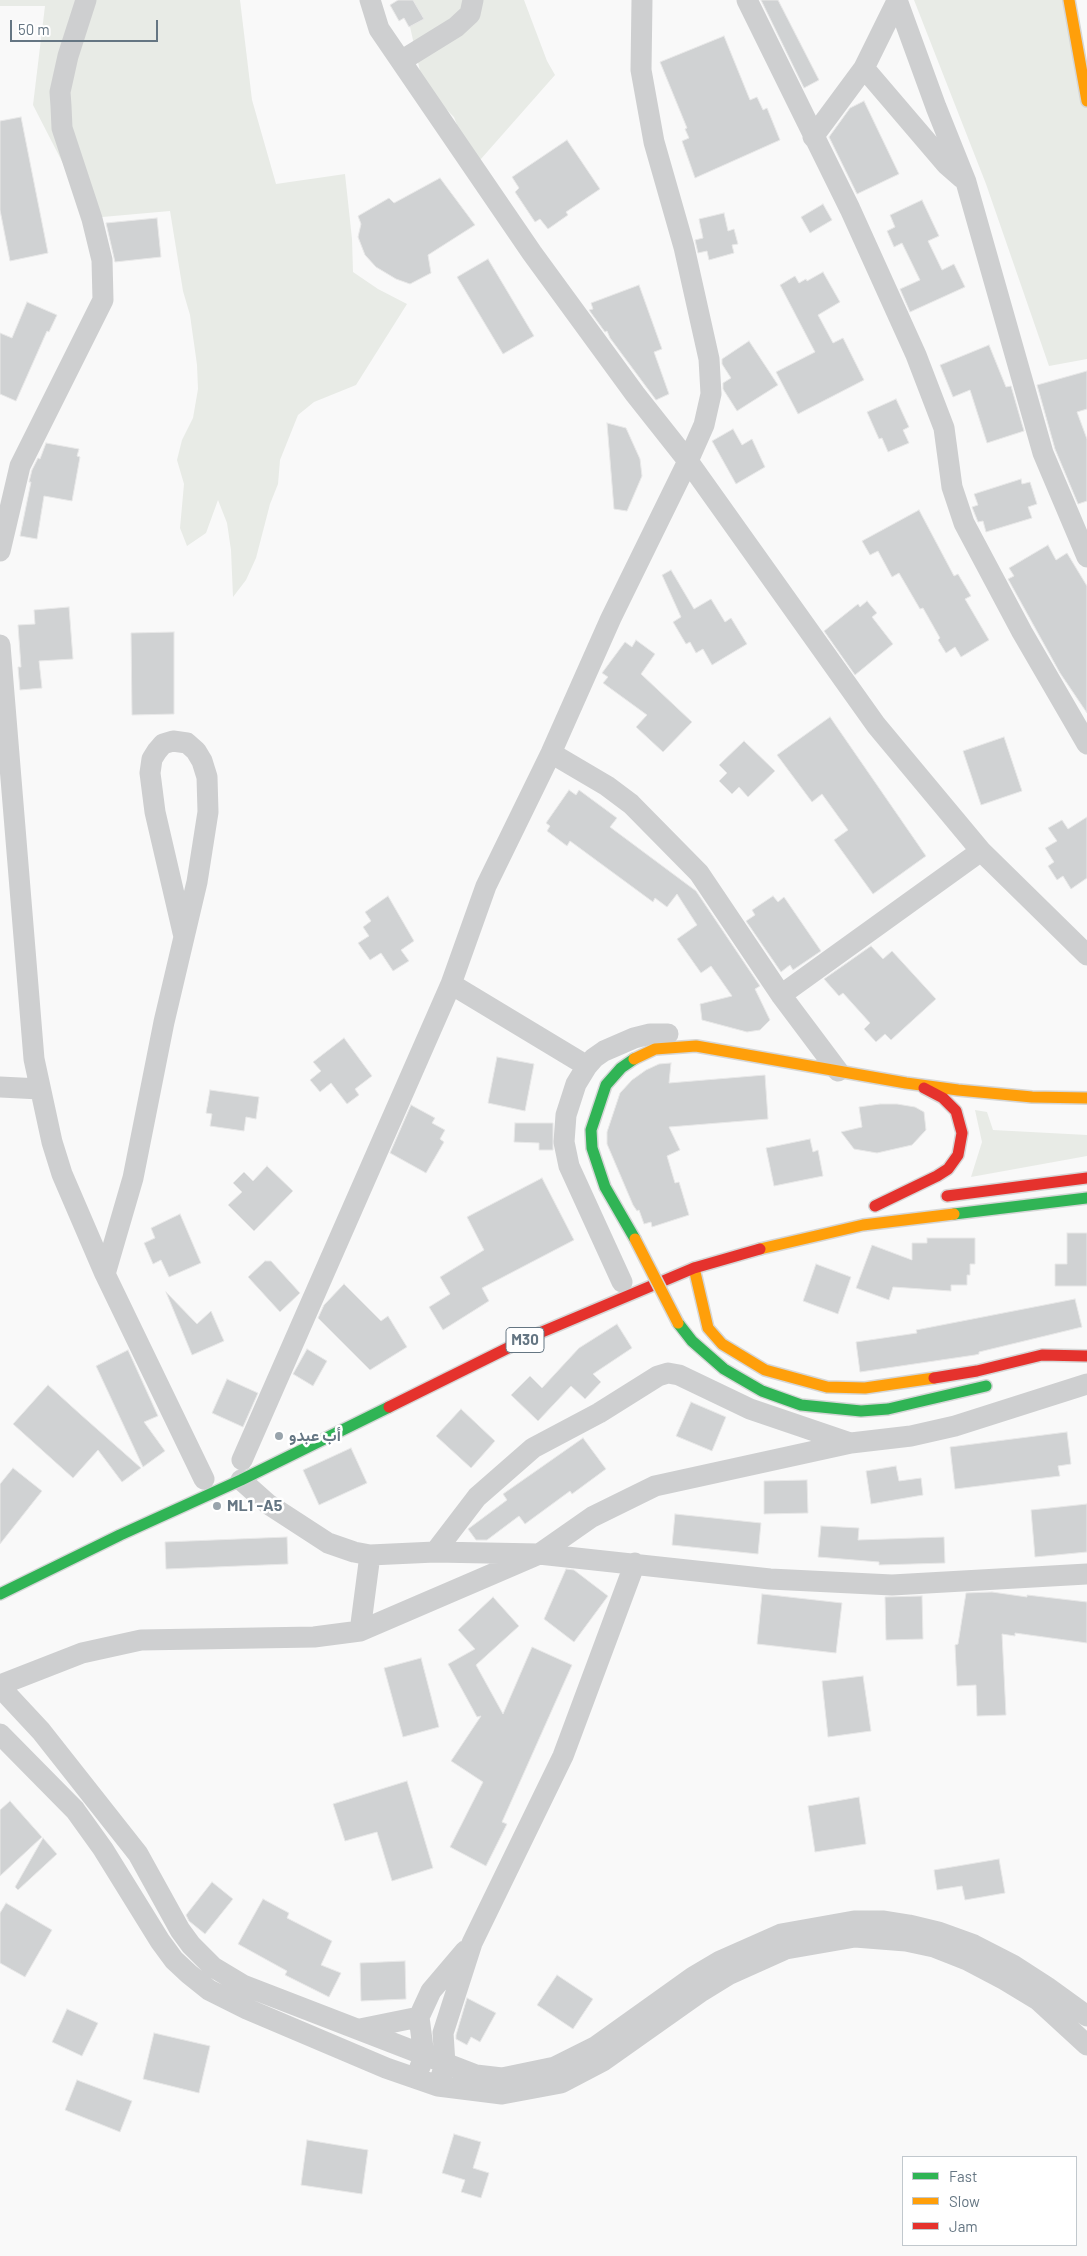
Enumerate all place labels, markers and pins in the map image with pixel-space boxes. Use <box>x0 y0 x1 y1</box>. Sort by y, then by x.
place label: أب عبدو <box>289 1426 341 1446</box>
marker: أب عبدو <box>273 1430 285 1442</box>
place label: ML1 -A5 <box>227 1496 282 1516</box>
marker: ML1 -A5 <box>211 1500 223 1512</box>

